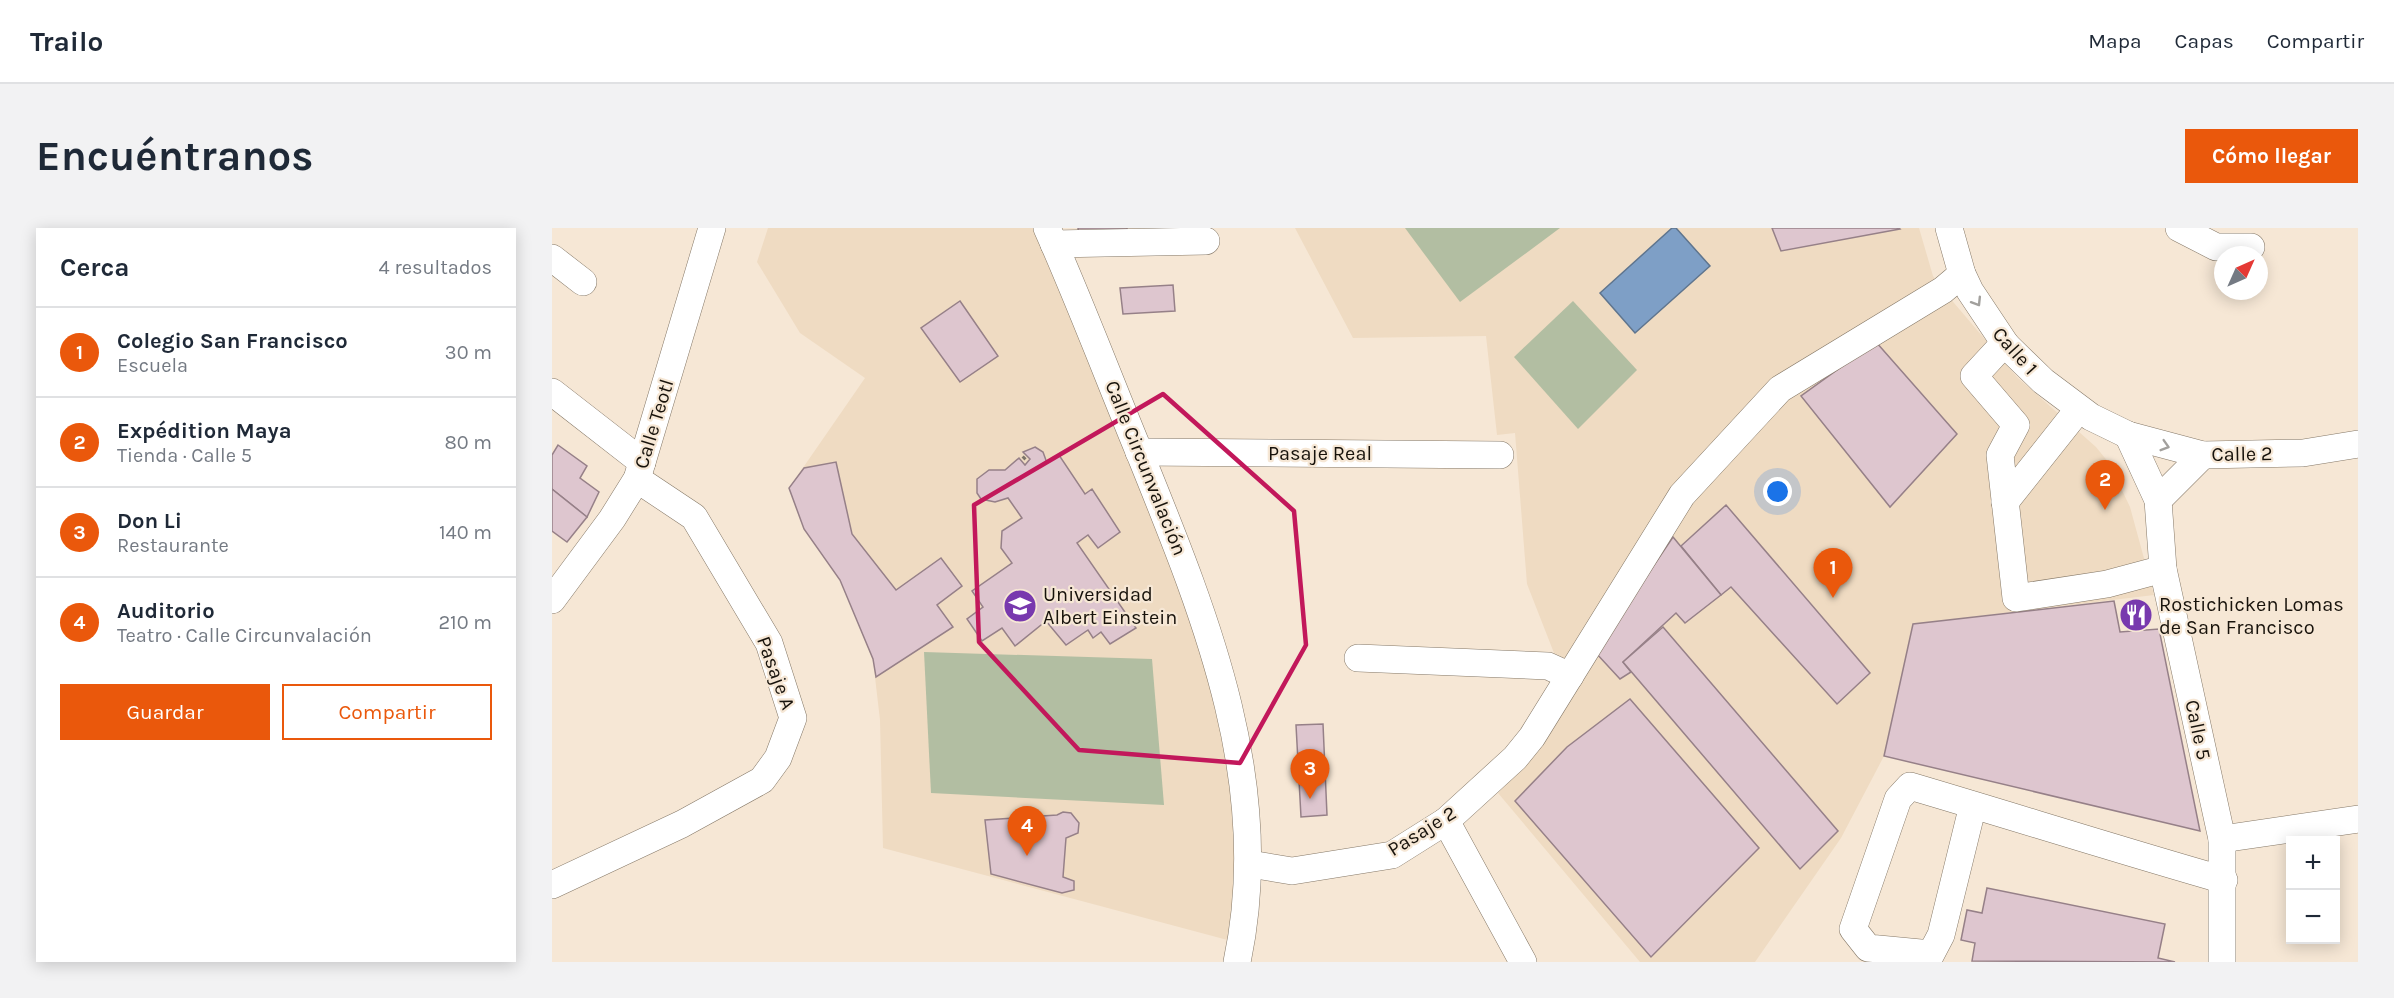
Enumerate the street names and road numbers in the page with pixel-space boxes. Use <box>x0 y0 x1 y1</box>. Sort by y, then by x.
street label: Calle 1 <box>1988 322 2042 380</box>
street label: Calle Teotl <box>630 376 678 472</box>
street label: Calle Circunvalación <box>1100 377 1192 559</box>
street label: Pasaje Real <box>1268 442 1372 465</box>
street label: Calle 2 <box>2211 442 2273 466</box>
street label: Pasaje A <box>752 633 800 713</box>
street label: Calle 5 <box>2180 698 2216 762</box>
street label: Pasaje 2 <box>1383 801 1461 861</box>

